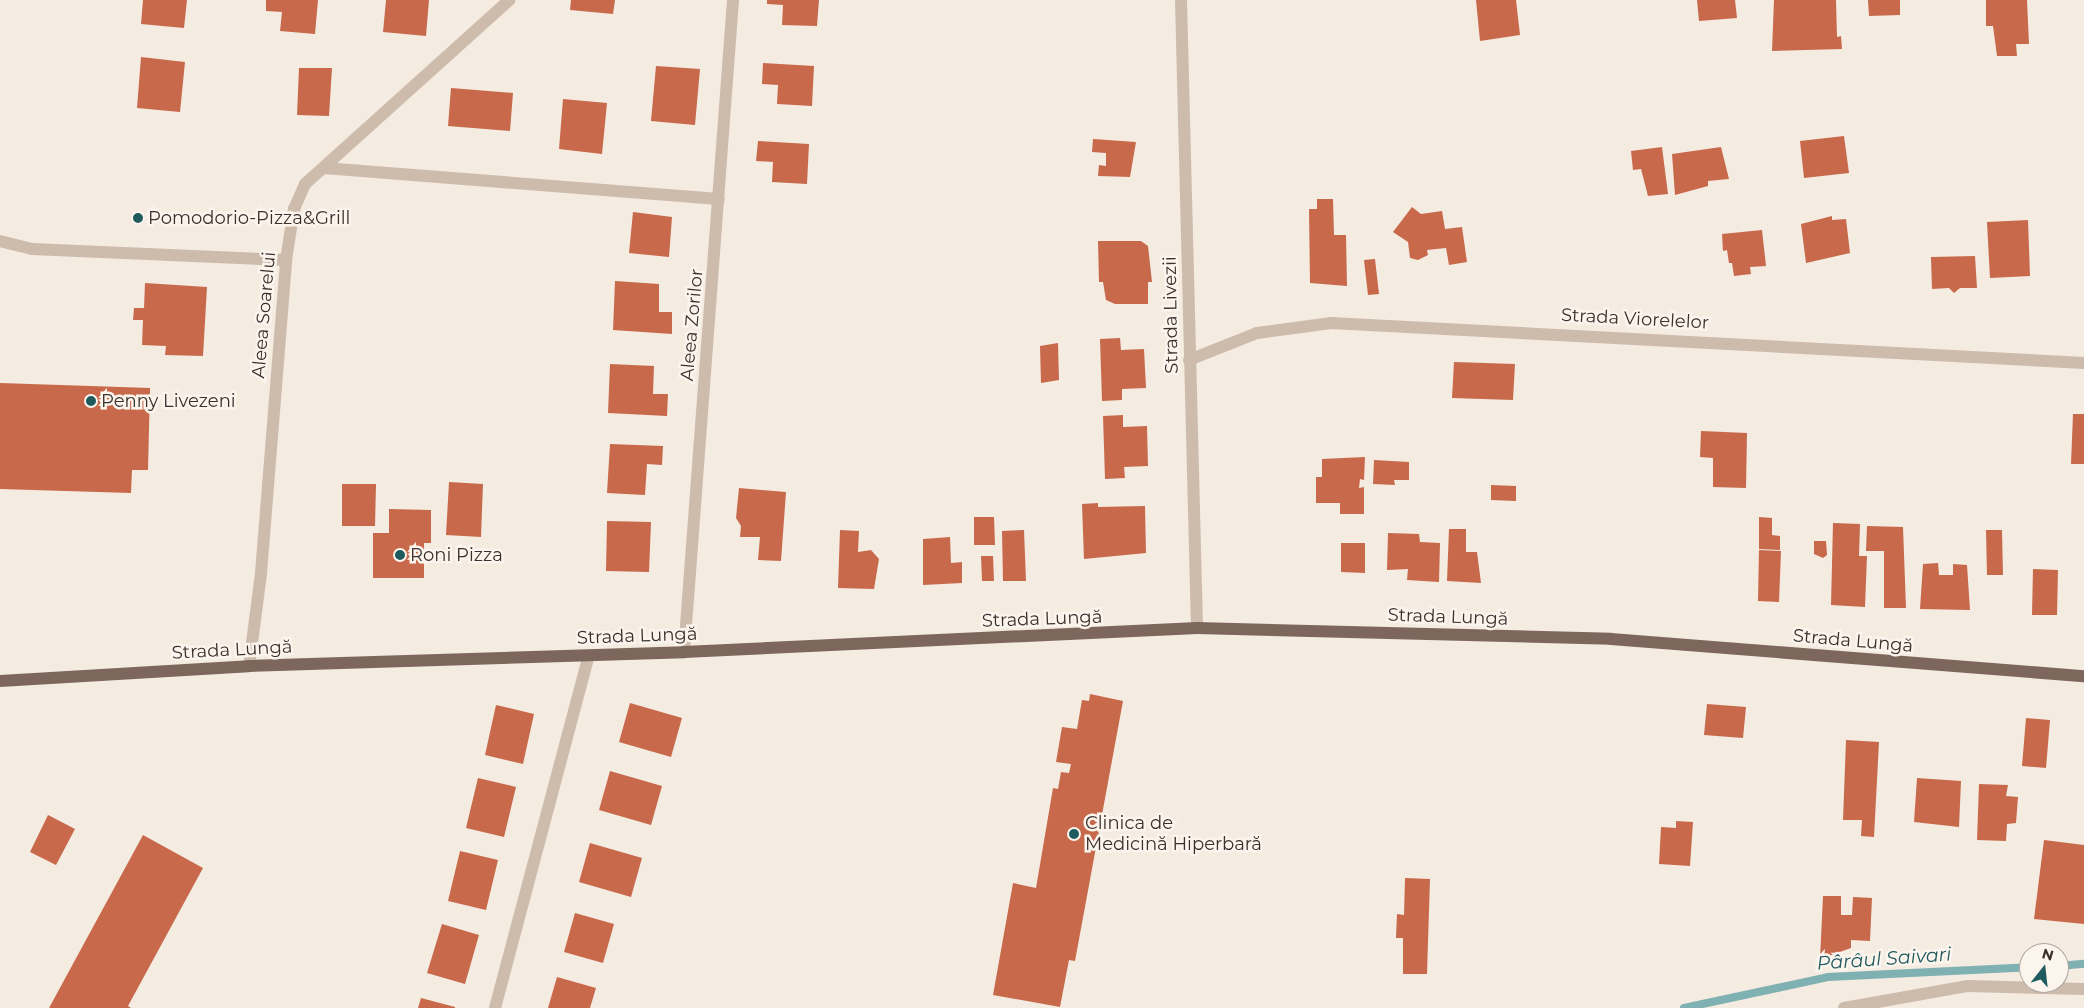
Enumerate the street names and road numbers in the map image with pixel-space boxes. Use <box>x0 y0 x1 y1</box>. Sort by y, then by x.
street label: Aleea Soarelui <box>248 251 280 379</box>
street label: Strada Livezii <box>1159 256 1183 374</box>
street label: Aleea Zorilor <box>676 268 708 382</box>
street label: Strada Viorelelor <box>1560 304 1710 334</box>
street label: Strada Lungă <box>1387 604 1509 630</box>
street label: Strada Lungă <box>981 606 1103 632</box>
street label: Strada Lungă <box>576 623 698 649</box>
street label: Strada Lungă <box>1792 625 1914 657</box>
street label: Strada Lungă <box>171 636 293 664</box>

